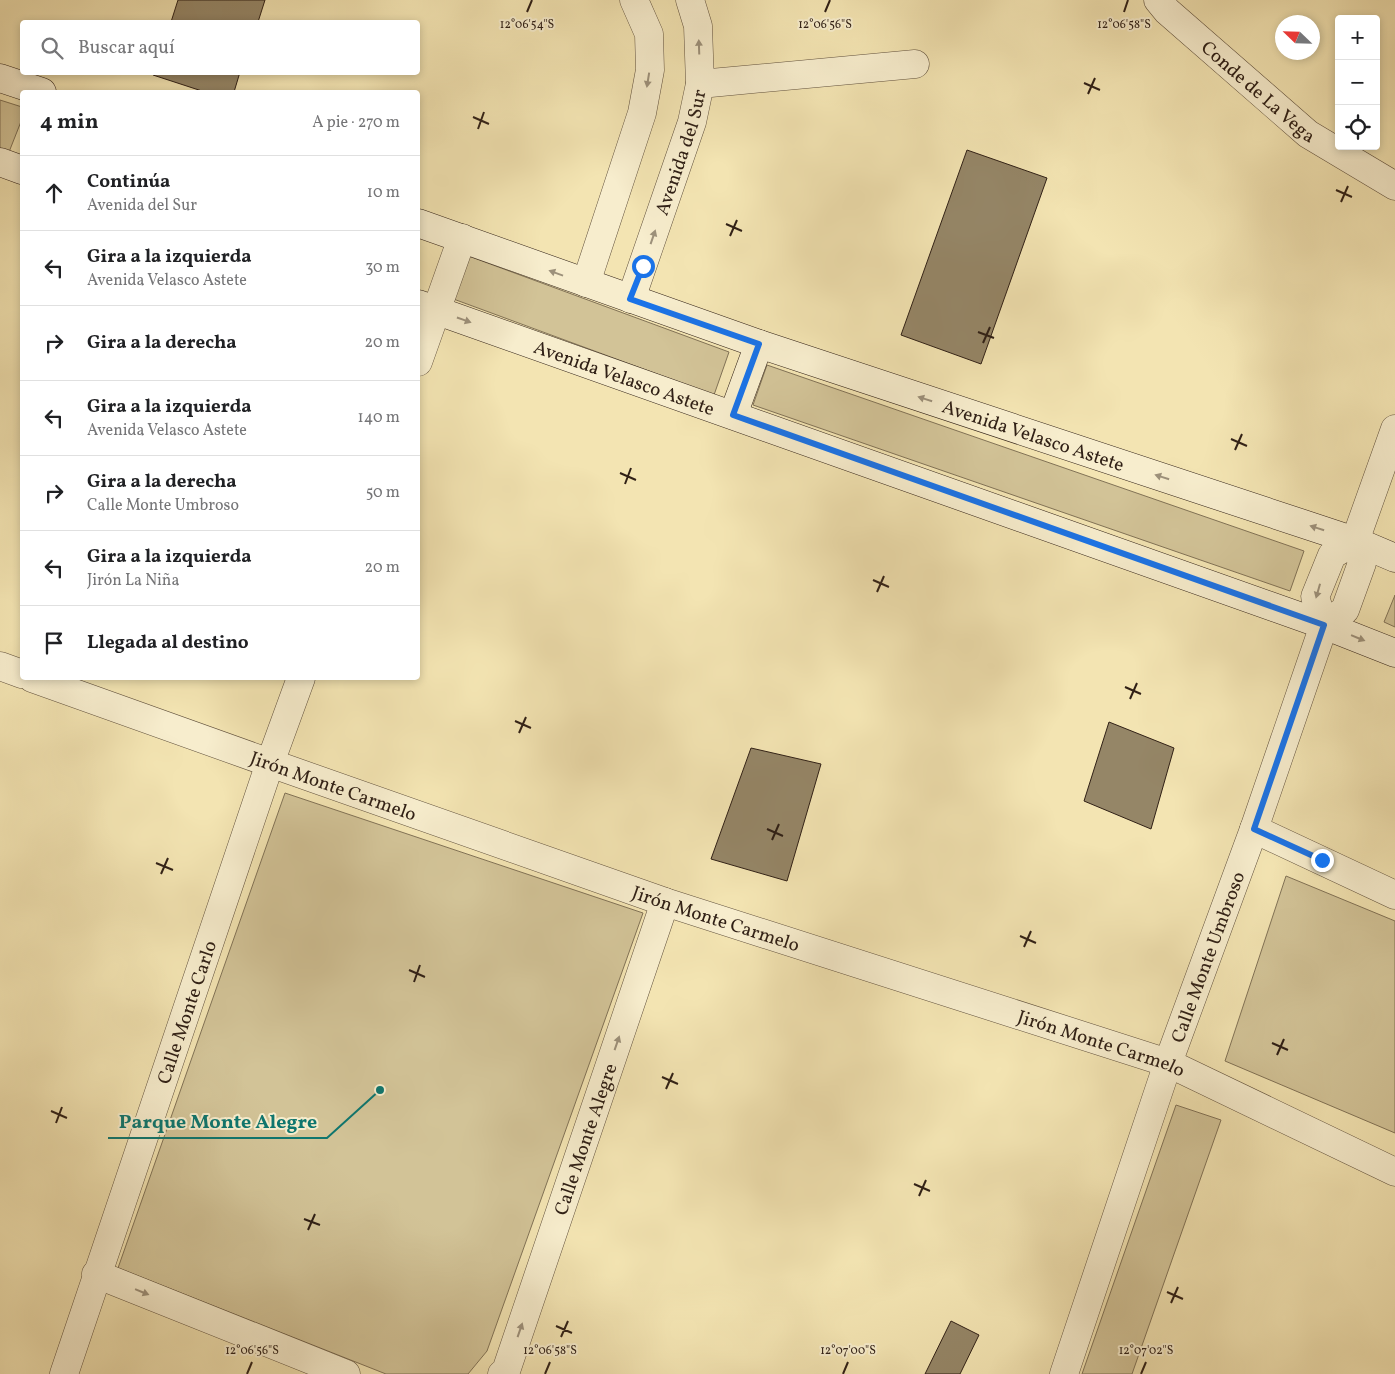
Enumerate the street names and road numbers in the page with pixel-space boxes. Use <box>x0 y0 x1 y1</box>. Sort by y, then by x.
street label: Conde de La Vega <box>1195 36 1319 150</box>
street label: Avenida del Sur <box>650 87 714 219</box>
street label: Avenida Velasco Astete <box>530 335 718 423</box>
street label: Avenida Velasco Astete <box>939 394 1127 479</box>
street label: Jirón Monte Carmelo <box>246 746 420 828</box>
street label: Calle Monte Umbroso <box>1166 868 1252 1047</box>
street label: Jirón Monte Carmelo <box>628 880 803 959</box>
street label: Calle Monte Carlo <box>152 938 224 1088</box>
street label: Jirón Monte Carmelo <box>1014 1005 1189 1084</box>
street label: Calle Monte Alegre <box>549 1060 624 1219</box>

